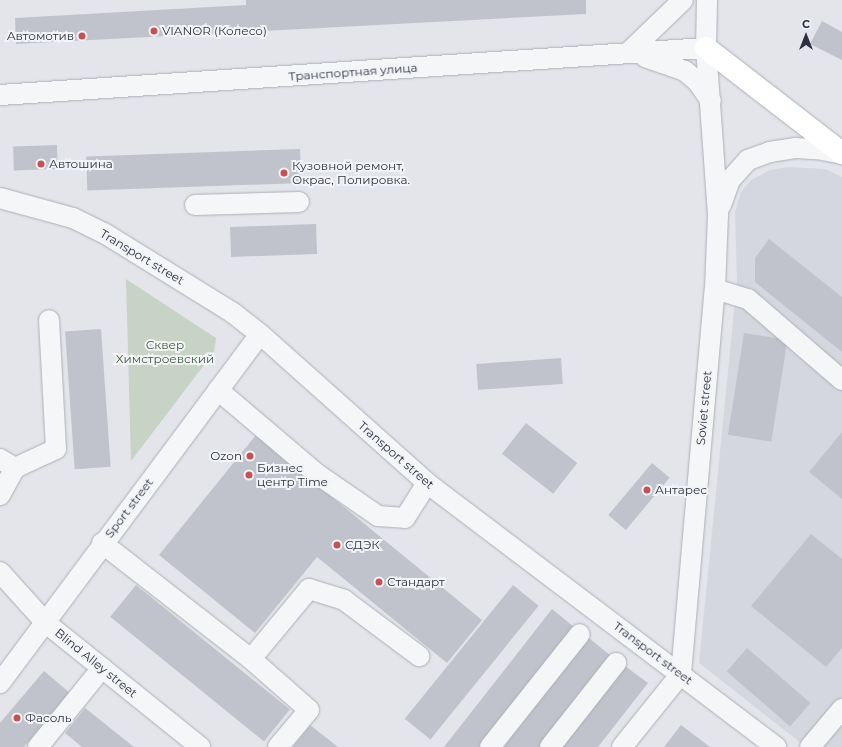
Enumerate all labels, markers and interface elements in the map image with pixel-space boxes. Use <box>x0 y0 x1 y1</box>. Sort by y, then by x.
north arrow <box>786 16 826 56</box>
text: С <box>802 17 810 31</box>
place label: VIANOR (Колесо) <box>162 24 267 38</box>
marker: VIANOR (Колесо) <box>149 26 159 36</box>
place label: Автомотив <box>7 29 74 43</box>
marker: Автомотив <box>77 31 87 41</box>
street label: Транспортная улица <box>288 60 418 84</box>
place label: Автошина <box>49 157 113 171</box>
marker: Автошина <box>36 159 46 169</box>
place label: Кузовной ремонт, Окрас, Полировка. <box>292 159 410 187</box>
marker: Кузовной ремонт, Окрас, Полировка. <box>279 168 289 178</box>
street label: Transport street <box>97 226 187 288</box>
park label: Сквер Химстроевский <box>116 338 214 366</box>
street label: Soviet street <box>694 370 714 446</box>
street label: Transport street <box>355 418 437 492</box>
place label: Ozon <box>210 449 242 463</box>
marker: Ozon <box>245 451 255 461</box>
place label: Бизнес центр Time <box>257 461 328 489</box>
marker: Бизнес центр Time <box>244 470 254 480</box>
street label: Sport street <box>102 475 156 541</box>
place label: Антарес <box>655 483 707 497</box>
marker: Антарес <box>642 485 652 495</box>
place label: СДЭК <box>345 538 380 552</box>
marker: СДЭК <box>332 540 342 550</box>
place label: Стандарт <box>387 575 445 589</box>
marker: Стандарт <box>374 577 384 587</box>
street label: Transport street <box>611 619 695 687</box>
street label: Blind Alley street <box>52 625 140 701</box>
place label: Фасоль <box>25 711 72 725</box>
marker: Фасоль <box>12 713 22 723</box>

